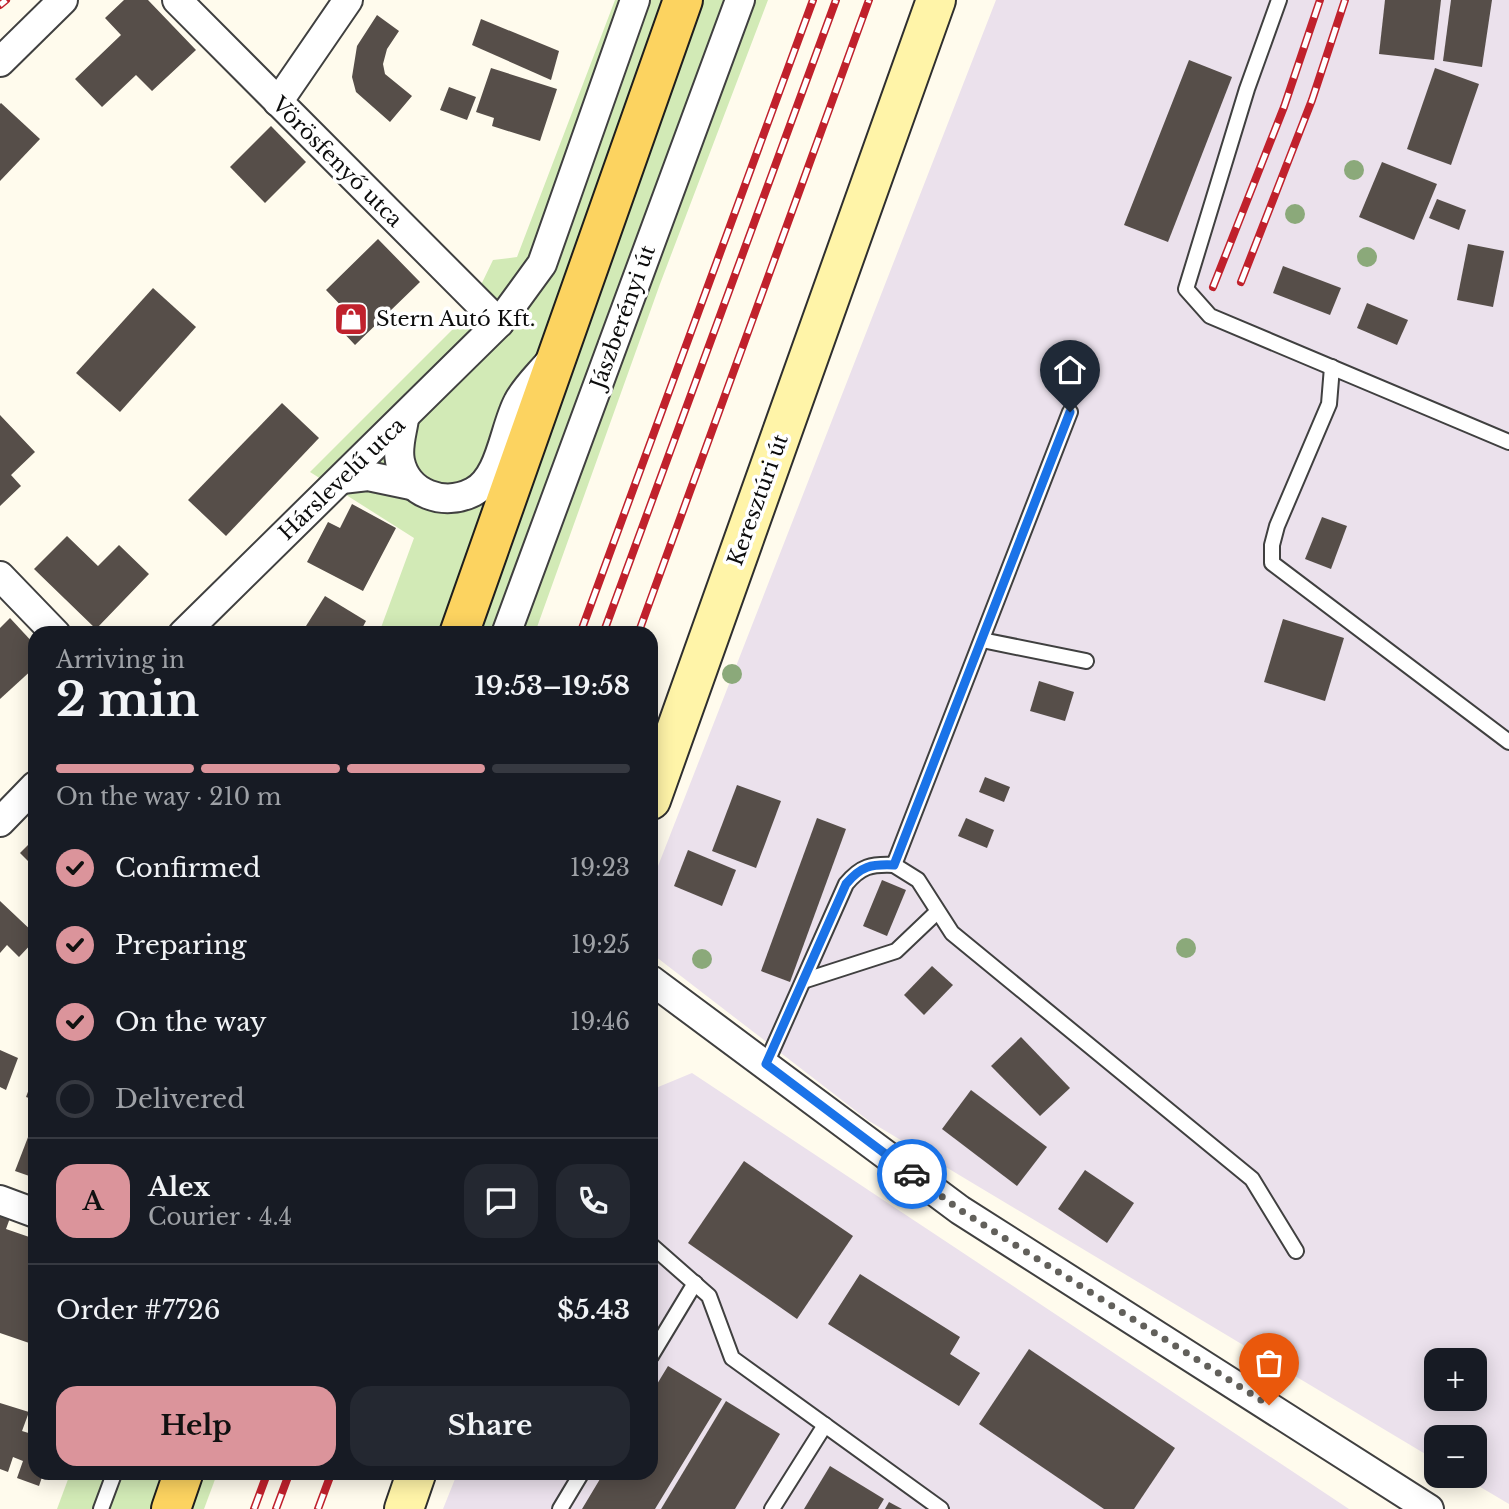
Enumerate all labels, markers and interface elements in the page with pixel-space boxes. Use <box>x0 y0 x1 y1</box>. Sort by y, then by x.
street label: Vörösfenyő utca <box>266 91 408 233</box>
street label: Jászberényi út <box>584 242 661 395</box>
shop icon: Stern Autó Kft. <box>332 300 370 338</box>
place label: Stern Autó Kft. <box>376 306 535 332</box>
pin <box>1040 340 1100 412</box>
icon: home <box>1051 351 1089 389</box>
street label: Hárslevelű utca <box>273 412 411 546</box>
street label: Keresztúri út <box>722 431 794 569</box>
text: Arriving in <box>56 646 185 674</box>
text: 19:53–19:58 <box>475 670 630 702</box>
text: 2 min <box>56 671 199 728</box>
text: On the way · 210 m <box>56 783 281 811</box>
icon: check <box>56 849 94 887</box>
text: Confirmed <box>115 852 260 884</box>
text: 19:23 <box>570 854 630 882</box>
icon: check <box>56 926 94 964</box>
text: Preparing <box>115 929 247 961</box>
text: 19:25 <box>571 931 630 959</box>
icon: check <box>56 1003 94 1041</box>
text: On the way <box>115 1006 267 1038</box>
text: 19:46 <box>570 1008 630 1036</box>
text: Delivered <box>115 1083 245 1115</box>
courier <box>877 1139 947 1209</box>
icon: car <box>893 1155 931 1193</box>
button: chat <box>464 1164 538 1238</box>
button: phone <box>556 1164 630 1238</box>
text: Alex <box>148 1171 210 1203</box>
text: A <box>82 1185 104 1217</box>
text: Courier · 4.4 <box>148 1203 292 1231</box>
text: Order #7726 <box>56 1294 221 1326</box>
text: $5.43 <box>557 1294 630 1326</box>
pin <box>1239 1333 1299 1405</box>
icon: bag <box>1250 1344 1288 1382</box>
map controls <box>1424 1348 1487 1488</box>
button: + <box>1424 1348 1487 1411</box>
button: Help <box>56 1386 336 1466</box>
button: Share <box>350 1386 630 1466</box>
button: − <box>1424 1425 1487 1488</box>

